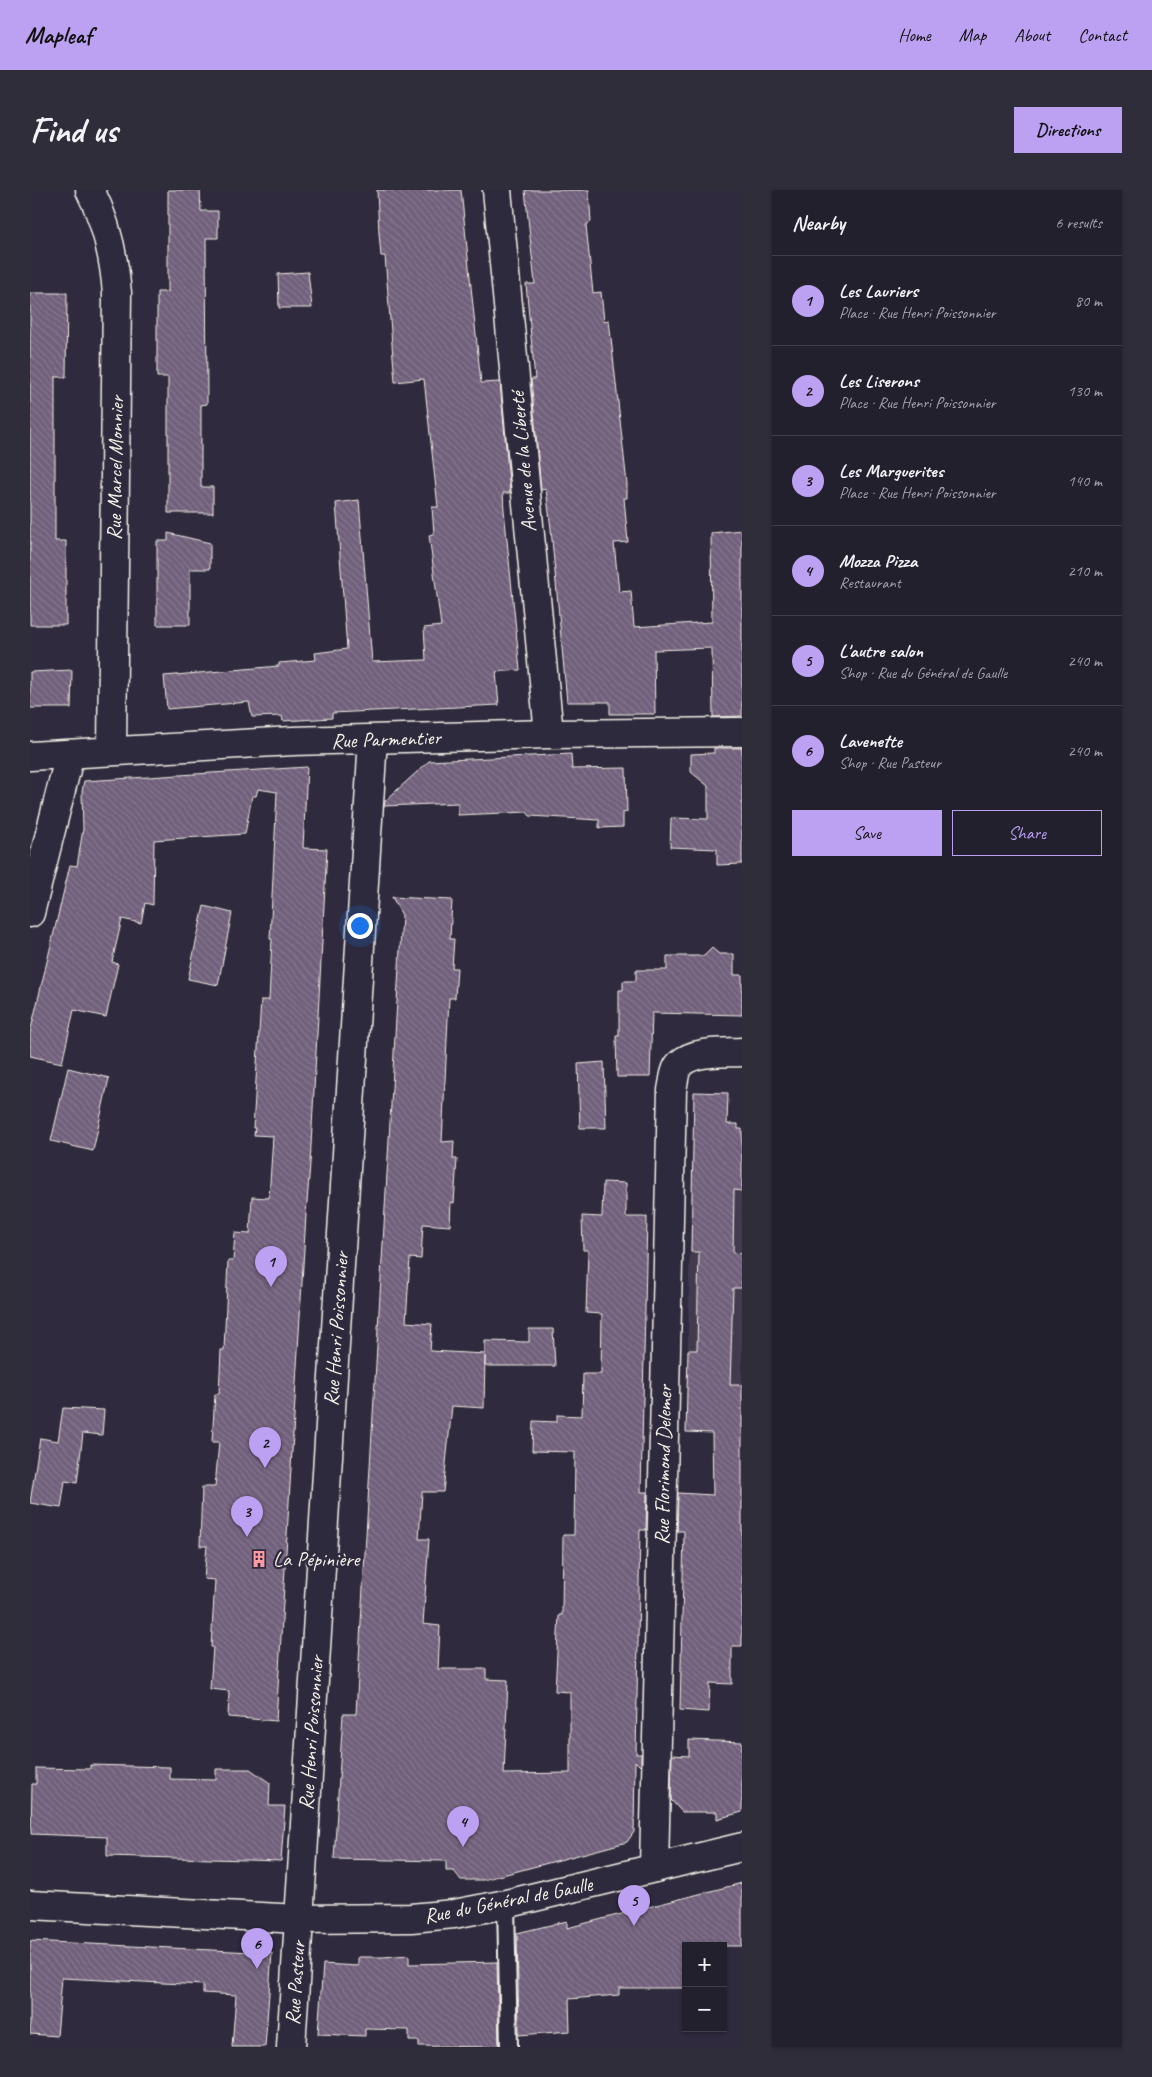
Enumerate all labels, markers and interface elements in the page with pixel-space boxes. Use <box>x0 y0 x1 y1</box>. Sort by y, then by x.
text: Mapleaf <box>25 20 92 50</box>
text: Home <box>898 24 931 46</box>
text: Map <box>959 24 986 46</box>
text: About <box>1014 24 1050 46</box>
text: Contact <box>1078 24 1127 46</box>
button: Directions <box>1014 107 1122 153</box>
text: Find us <box>30 108 117 153</box>
text: Nearby <box>792 210 845 236</box>
text: 6 results <box>1055 213 1102 233</box>
text: Les Lauriers <box>839 279 918 303</box>
text: 1 <box>804 291 812 311</box>
text: 80 m <box>1075 291 1102 311</box>
text: Place · Rue Henri Poissonnier <box>839 303 996 323</box>
text: Les Liserons <box>839 369 919 393</box>
text: 2 <box>804 381 812 401</box>
text: 130 m <box>1068 381 1102 401</box>
street label: Avenue de la Liberté <box>504 388 542 533</box>
text: Place · Rue Henri Poissonnier <box>839 393 996 413</box>
street label: Rue Marcel Monnier <box>101 394 129 540</box>
text: Les Marguerites <box>839 459 943 483</box>
text: 3 <box>804 471 812 491</box>
text: 140 m <box>1068 471 1102 491</box>
text: Place · Rue Henri Poissonnier <box>839 483 996 503</box>
text: Mozza Pizza <box>839 549 917 573</box>
text: 4 <box>804 561 812 581</box>
text: 210 m <box>1068 561 1102 581</box>
text: Restaurant <box>839 573 901 593</box>
text: L'autre salon <box>839 639 923 663</box>
text: 5 <box>805 651 811 671</box>
text: 240 m <box>1068 651 1102 671</box>
text: Shop · Rue du Général de Gaulle <box>839 663 1007 683</box>
street label: Rue Parmentier <box>331 724 443 754</box>
text: Lavenette <box>839 729 902 753</box>
text: 6 <box>804 741 812 761</box>
text: 240 m <box>1068 741 1102 761</box>
text: Shop · Rue Pasteur <box>839 753 941 773</box>
button: Save <box>792 810 942 856</box>
button: Share <box>952 810 1102 856</box>
your location <box>347 913 373 939</box>
pin: 1 <box>255 1246 287 1287</box>
street label: Rue Henri Poissonnier <box>318 1249 355 1407</box>
street label: Rue Florimond Delemer <box>649 1383 677 1545</box>
pin: 2 <box>249 1427 281 1468</box>
pin: 3 <box>231 1496 263 1537</box>
place label: La Pépinière <box>273 1546 362 1572</box>
building icon: La Pépinière <box>249 1549 269 1569</box>
street label: Rue Henri Poissonnier <box>293 1653 330 1811</box>
pin: 4 <box>447 1806 479 1847</box>
street label: Rue du Général de Gaulle <box>422 1871 596 1929</box>
pin: 5 <box>618 1885 650 1926</box>
pin: 6 <box>241 1928 273 1969</box>
street label: Rue Pasteur <box>279 1939 311 2026</box>
map controls <box>682 1942 727 2032</box>
button: + <box>682 1942 727 1987</box>
button: − <box>682 1987 727 2032</box>

